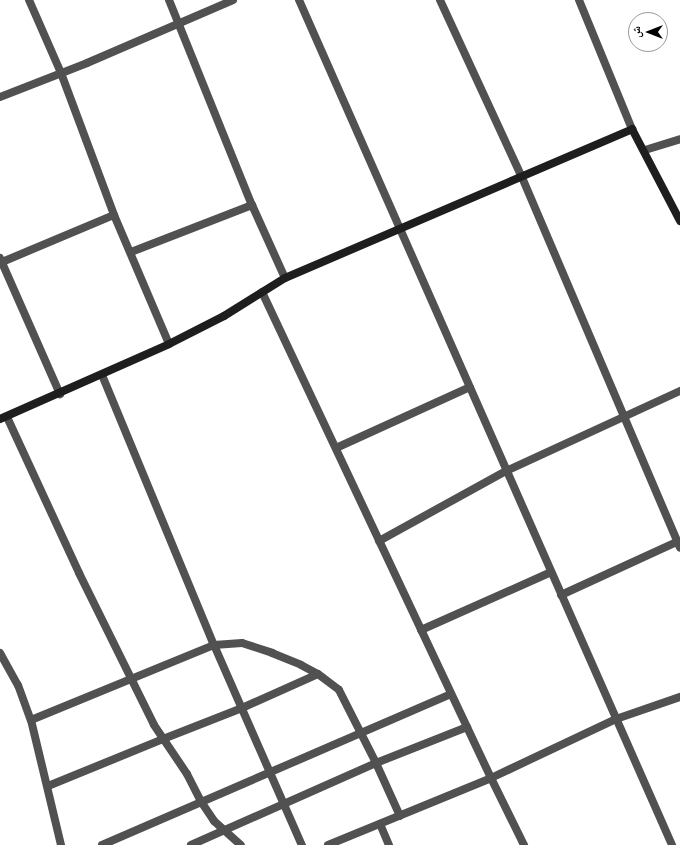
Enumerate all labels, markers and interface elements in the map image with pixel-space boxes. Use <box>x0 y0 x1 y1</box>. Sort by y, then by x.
north arrow <box>628 12 668 52</box>
text: ش <box>629 26 644 38</box>

